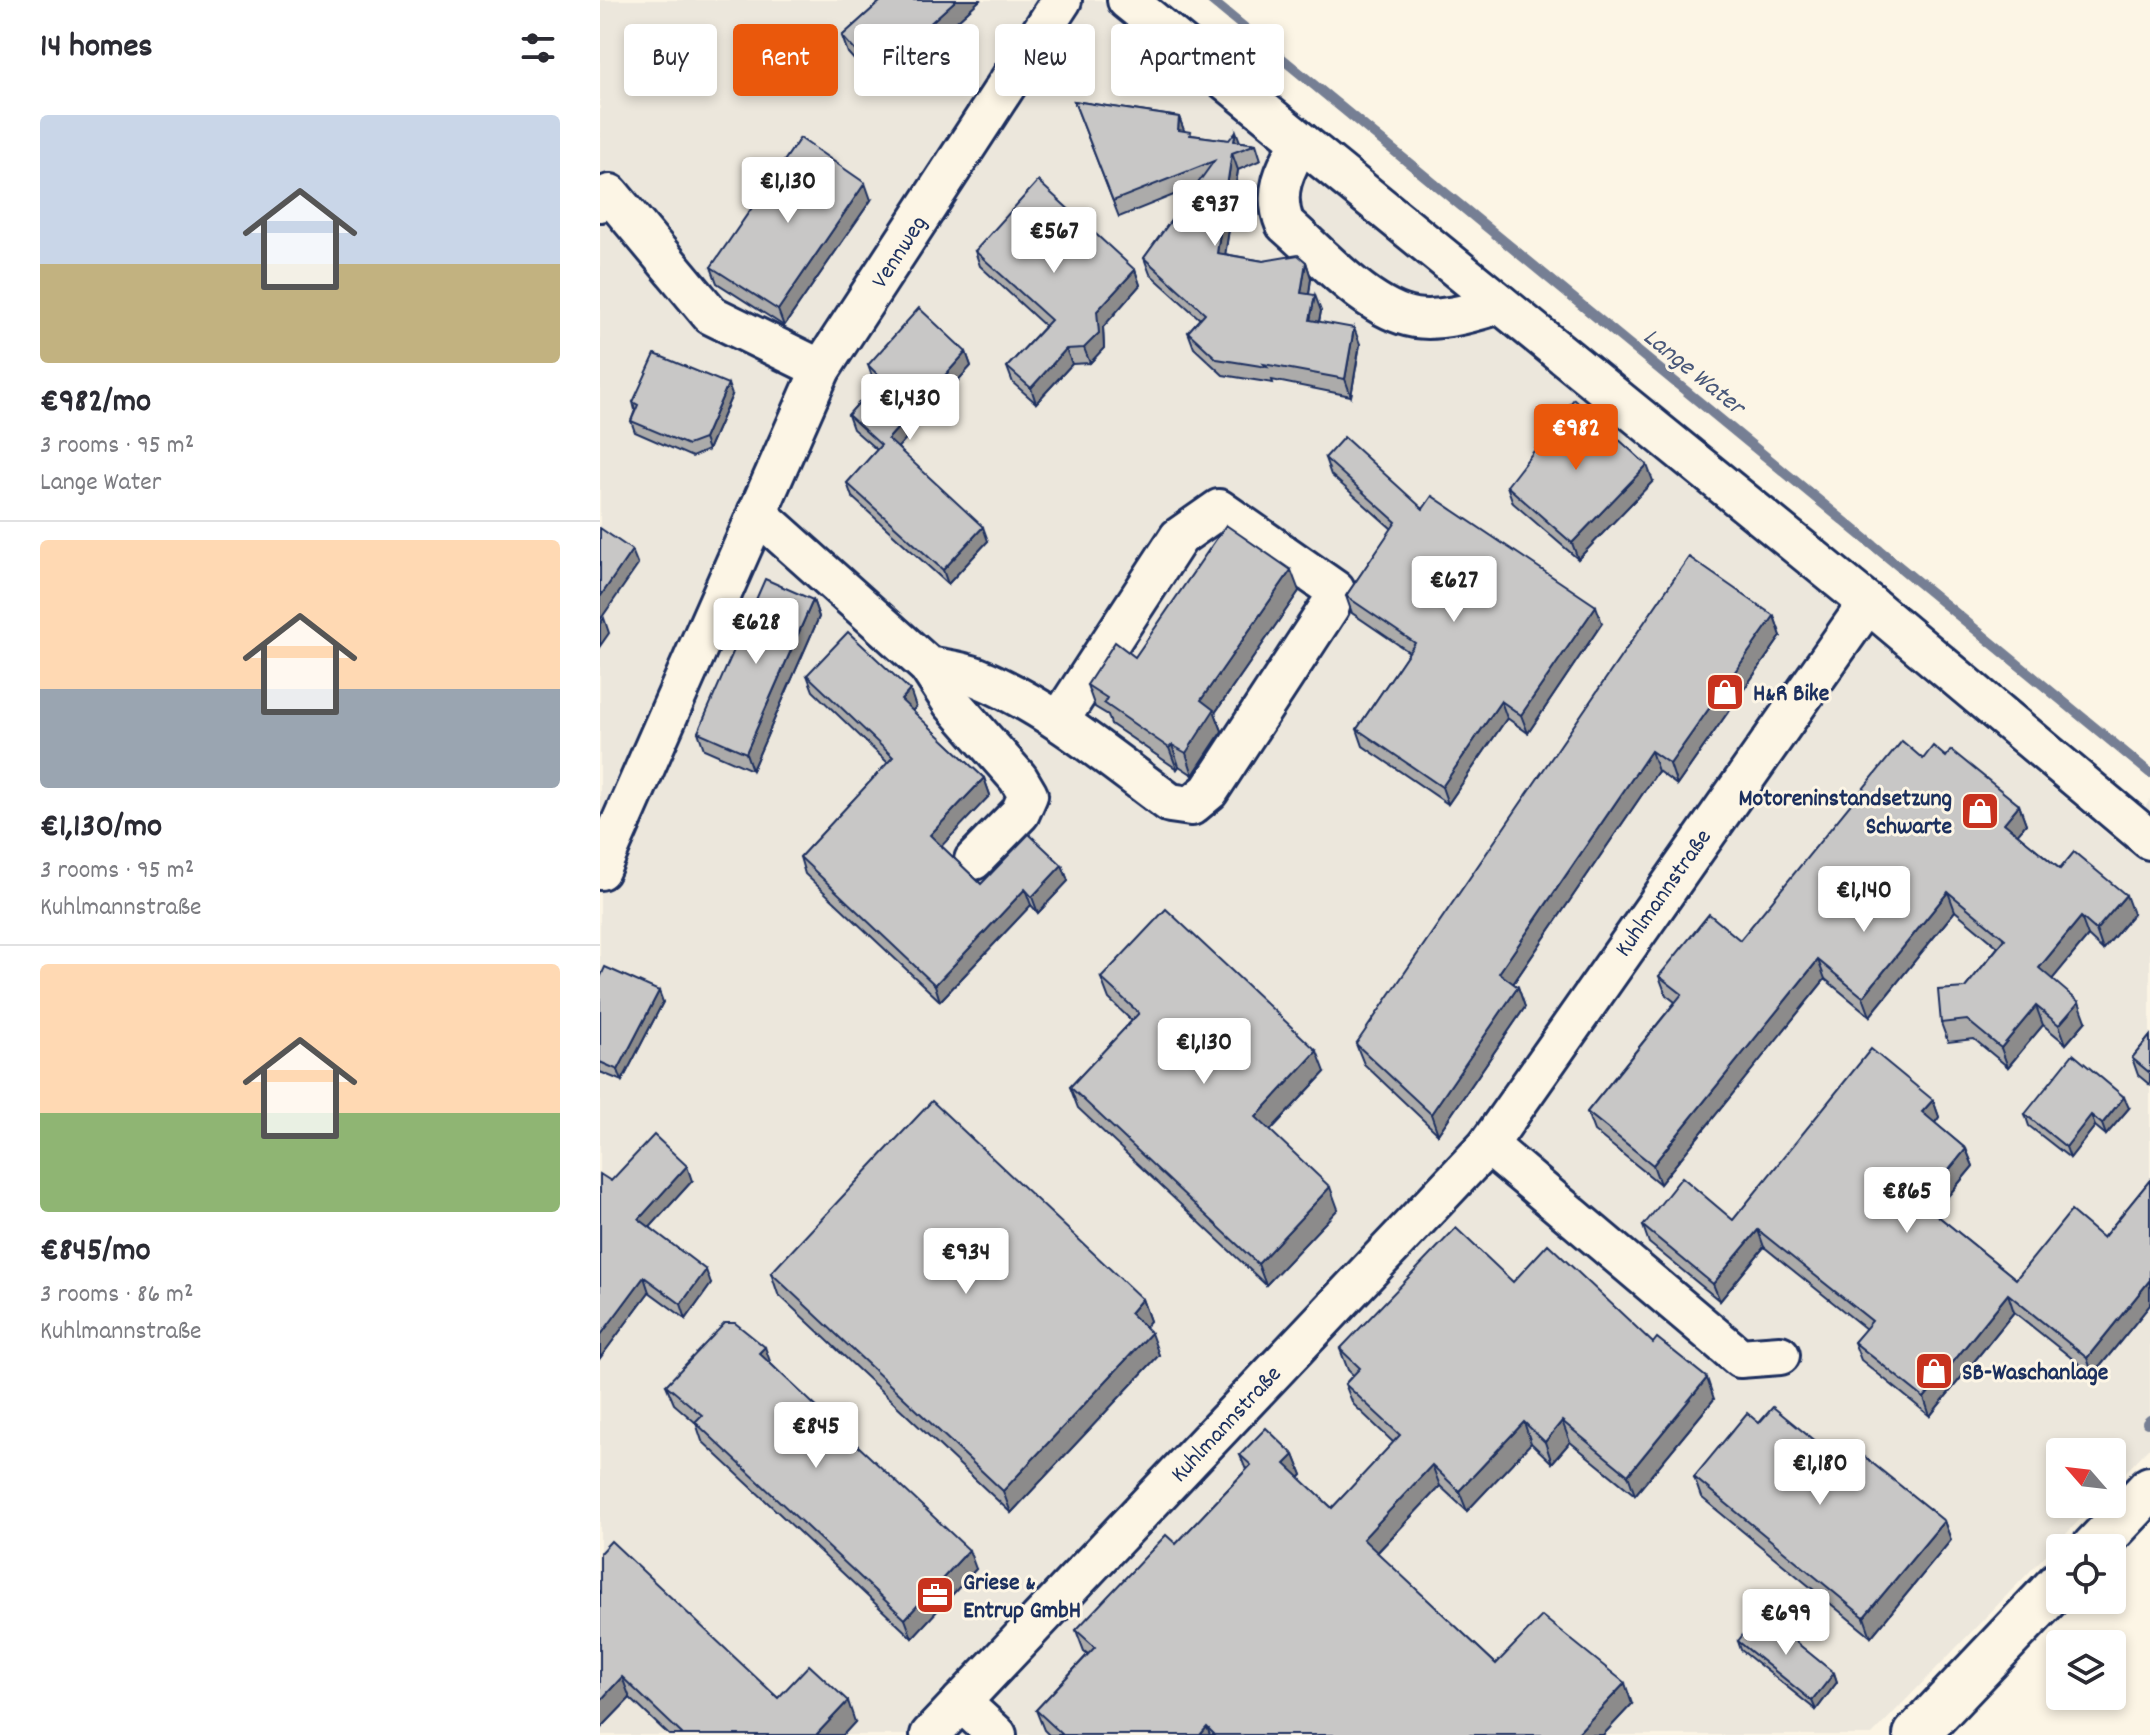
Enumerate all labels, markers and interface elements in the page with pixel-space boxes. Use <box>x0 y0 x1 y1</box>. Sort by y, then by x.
text: 14 homes <box>40 24 153 73</box>
chip: Buy <box>624 24 717 96</box>
chip: Rent <box>733 24 838 96</box>
chip: Filters <box>854 24 979 96</box>
chip: New <box>995 24 1095 96</box>
chip: Apartment <box>1111 24 1284 96</box>
icon: filters <box>516 26 560 70</box>
pin: €1,130 <box>723 157 853 225</box>
text: €1,130 <box>760 164 816 201</box>
icon: home <box>228 167 372 311</box>
pin: €937 <box>1168 180 1262 248</box>
text: €937 <box>1191 187 1239 224</box>
pin: €567 <box>1007 207 1101 275</box>
street label: Vennweg <box>864 209 937 296</box>
text: €567 <box>1029 214 1079 251</box>
water label: Lange Water <box>1634 320 1754 427</box>
pin: €1,430 <box>845 374 975 442</box>
text: €982/mo <box>40 379 151 428</box>
text: €1,430 <box>879 381 941 418</box>
pin: €982 <box>1529 404 1623 472</box>
text: €982 <box>1552 411 1600 448</box>
text: 3 rooms · 95 m² <box>40 428 194 465</box>
text: Lange Water <box>40 465 161 502</box>
pin: €627 <box>1407 556 1501 624</box>
text: €627 <box>1430 563 1478 600</box>
icon: home <box>228 592 372 736</box>
pin: €628 <box>709 598 803 666</box>
text: €628 <box>731 605 781 642</box>
shop icon: H&R Bike <box>1704 671 1746 713</box>
place label: H&R Bike <box>1753 678 1830 712</box>
place label: Motoreninstandsetzung Schwarte <box>1739 783 1952 845</box>
shop icon: Motoreninstandsetzung Schwarte <box>1959 790 2001 832</box>
text: €1,130/mo <box>40 804 162 853</box>
street label: Kuhlmannstraße <box>1608 823 1721 965</box>
text: 3 rooms · 95 m² <box>40 853 194 890</box>
pin: €1,140 <box>1799 866 1929 934</box>
text: €1,140 <box>1836 873 1892 910</box>
text: Kuhlmannstraße <box>40 890 202 927</box>
icon: home <box>228 1016 372 1160</box>
pin: €1,130 <box>1139 1018 1269 1086</box>
text: €1,130 <box>1176 1025 1232 1062</box>
pin: €865 <box>1860 1167 1954 1235</box>
text: €865 <box>1882 1174 1932 1211</box>
text: €845/mo <box>40 1228 151 1277</box>
pin: €934 <box>919 1228 1013 1296</box>
text: €934 <box>942 1235 990 1272</box>
text: 3 rooms · 86 m² <box>40 1277 193 1314</box>
text: Kuhlmannstraße <box>40 1314 202 1351</box>
shop icon: SB-Waschanlage <box>1913 1350 1955 1392</box>
place label: SB-Waschanlage <box>1962 1357 2109 1391</box>
street label: Kuhlmannstraße <box>1164 1359 1290 1491</box>
pin: €845 <box>769 1402 863 1470</box>
text: €845 <box>792 1409 840 1446</box>
north arrow <box>2046 1438 2126 1518</box>
map controls <box>2046 1438 2126 1710</box>
pin: €1,180 <box>1755 1439 1885 1507</box>
text: €1,180 <box>1792 1446 1848 1483</box>
button: locate <box>2046 1534 2126 1614</box>
place label: Griese & Entrup GmbH <box>963 1567 1081 1629</box>
office icon: Griese & Entrup GmbH <box>914 1574 956 1616</box>
pin: €699 <box>1739 1589 1833 1657</box>
text: €699 <box>1760 1596 1812 1633</box>
button: layers <box>2046 1630 2126 1710</box>

